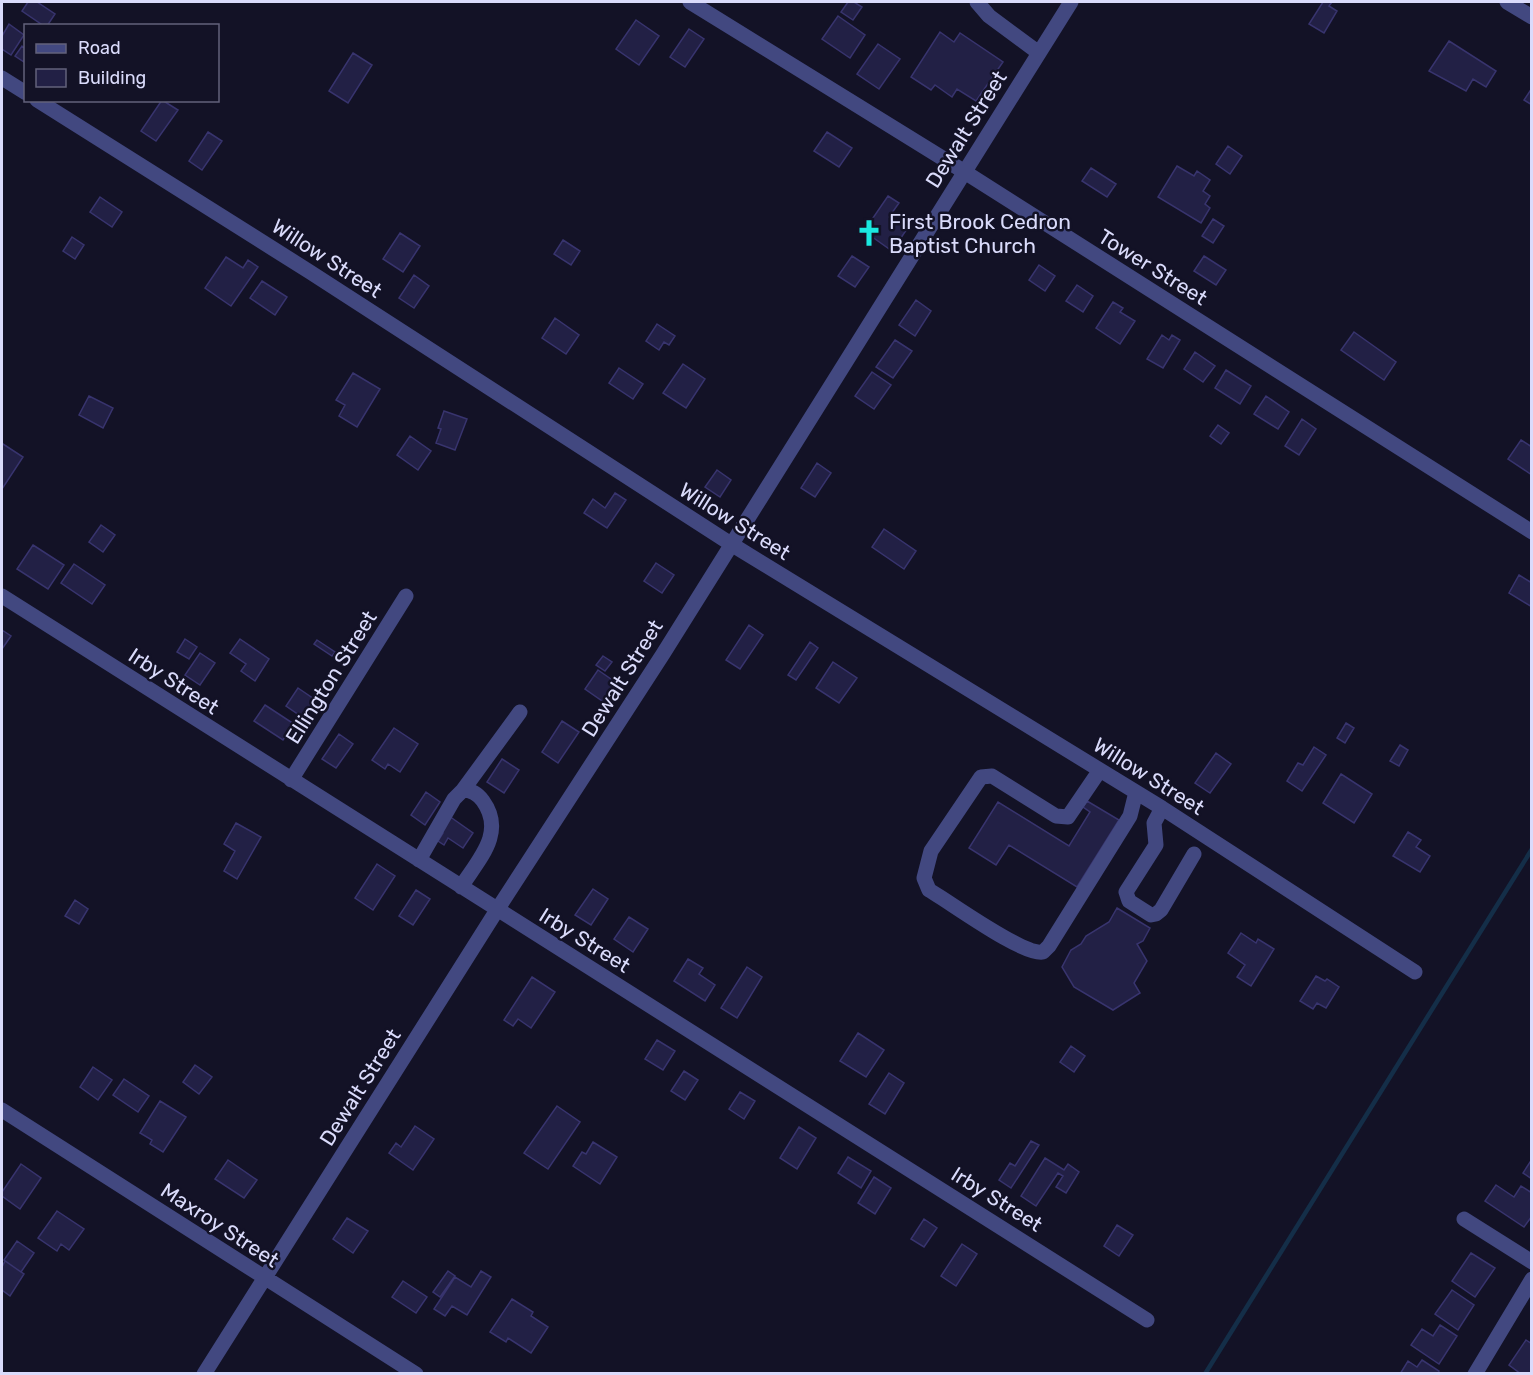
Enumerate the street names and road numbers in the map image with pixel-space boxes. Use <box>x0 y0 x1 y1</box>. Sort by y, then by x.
street label: Dewalt Street <box>920 66 1012 192</box>
street label: Willow Street <box>267 213 387 303</box>
street label: Tower Street <box>1094 224 1212 310</box>
street label: Willow Street <box>675 477 795 565</box>
street label: Ellington Street <box>280 606 382 748</box>
street label: Dewalt Street <box>576 615 668 741</box>
street label: Irby Street <box>124 643 224 719</box>
street label: Willow Street <box>1089 732 1209 820</box>
street label: Irby Street <box>535 902 635 978</box>
street label: Dewalt Street <box>314 1024 406 1150</box>
street label: Irby Street <box>947 1161 1047 1237</box>
street label: Maxroy Street <box>156 1178 284 1272</box>

